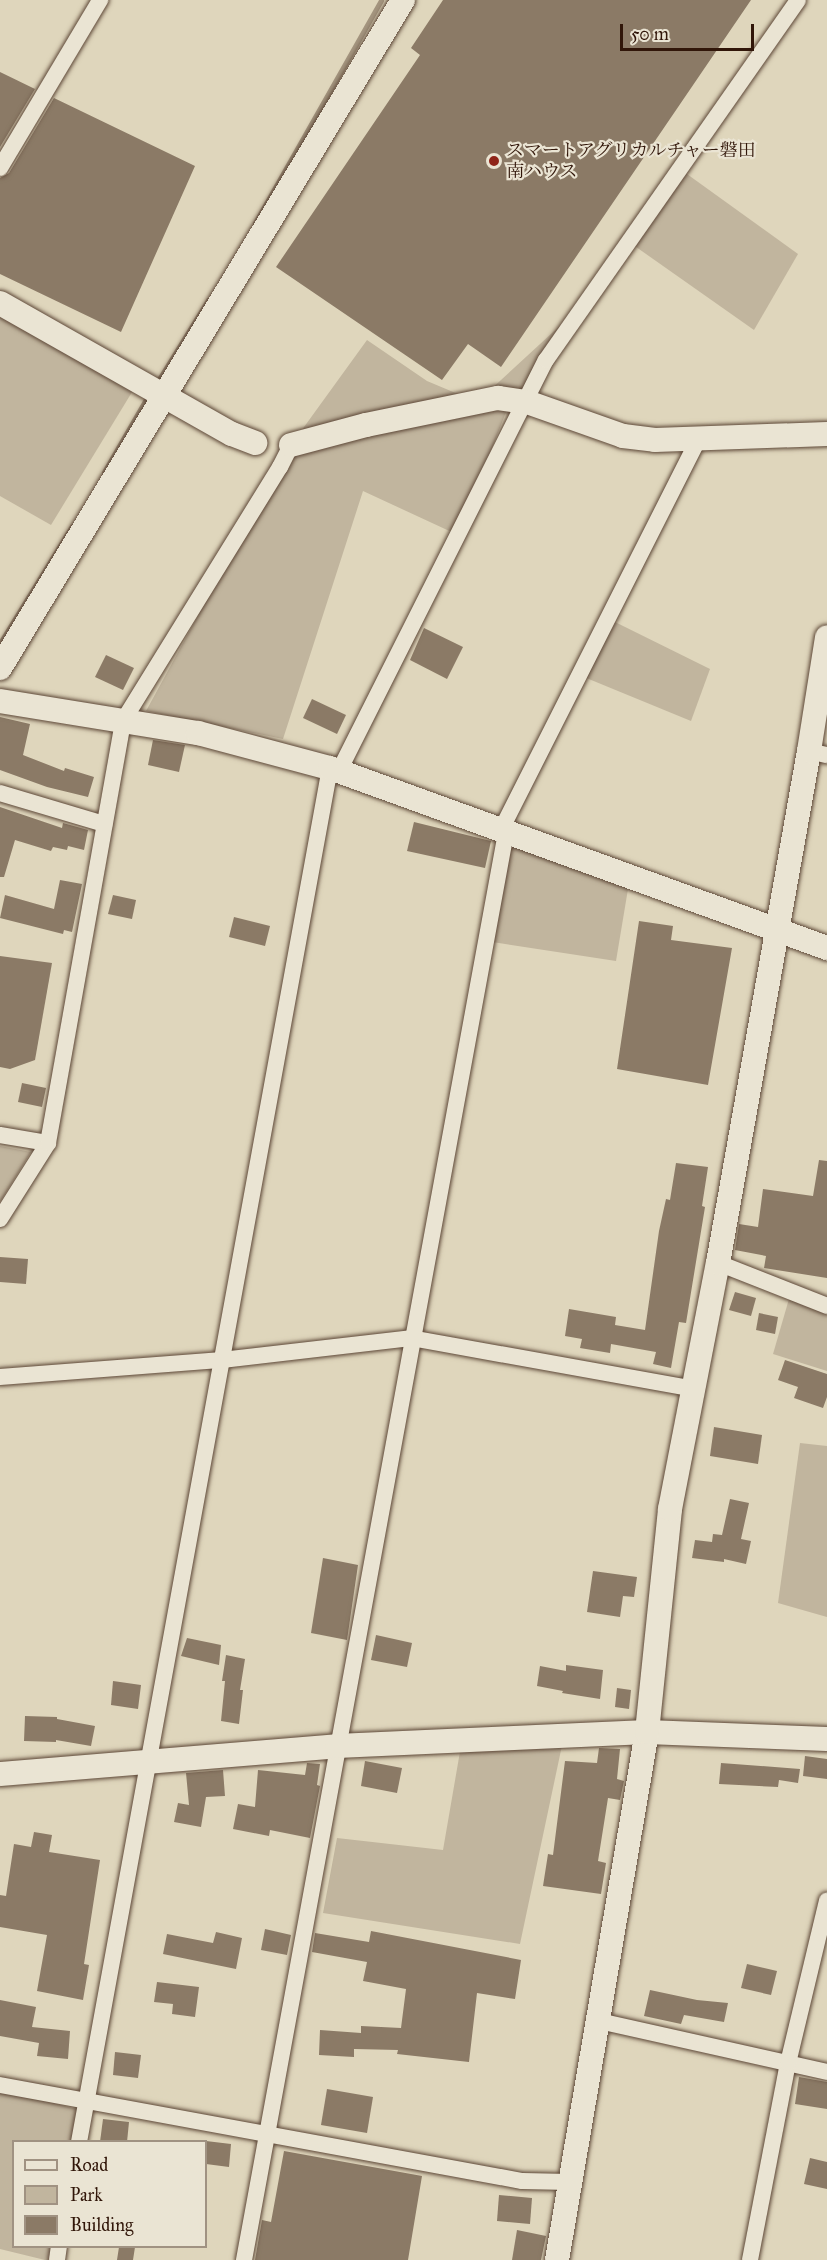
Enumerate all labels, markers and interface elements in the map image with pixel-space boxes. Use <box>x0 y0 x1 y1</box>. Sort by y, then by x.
scale bar <box>623 12 756 50</box>
text: 50 m <box>631 23 669 45</box>
place label: スマートアグリカルチャー磐田 南ハウス <box>506 140 758 182</box>
marker: スマートアグリカルチャー磐田 南ハウス <box>487 154 501 168</box>
legend <box>12 2140 207 2248</box>
text: Road <box>70 2154 108 2176</box>
text: Park <box>70 2184 103 2206</box>
text: Building <box>70 2214 133 2236</box>

